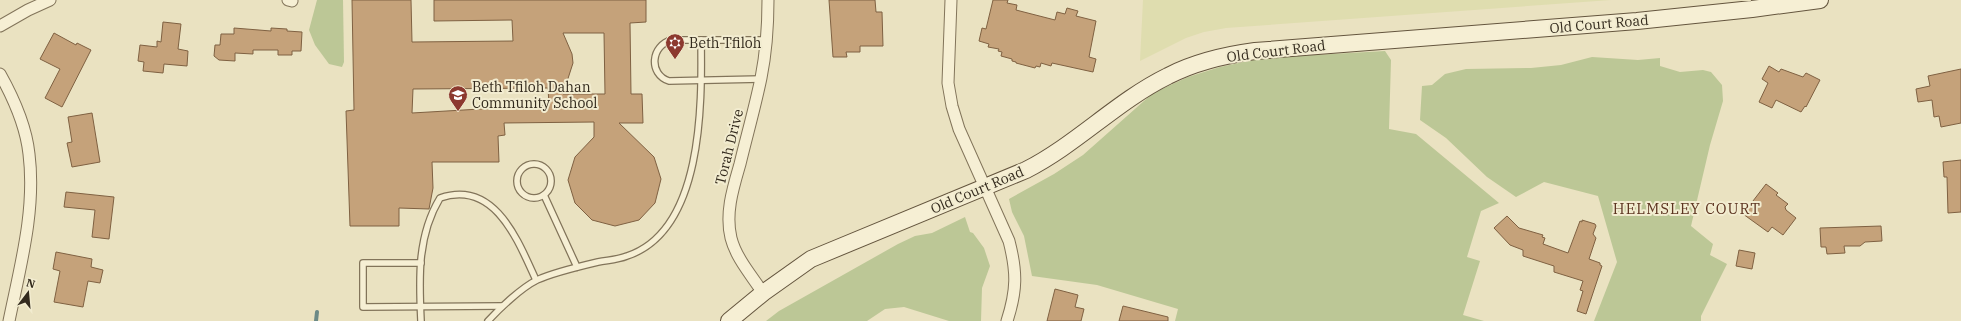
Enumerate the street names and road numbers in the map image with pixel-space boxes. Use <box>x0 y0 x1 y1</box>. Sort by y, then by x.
street label: Old Court Road <box>1549 11 1650 37</box>
street label: Old Court Road <box>1226 36 1327 66</box>
street label: Torah Drive <box>711 107 747 187</box>
street label: Old Court Road <box>928 162 1027 218</box>

